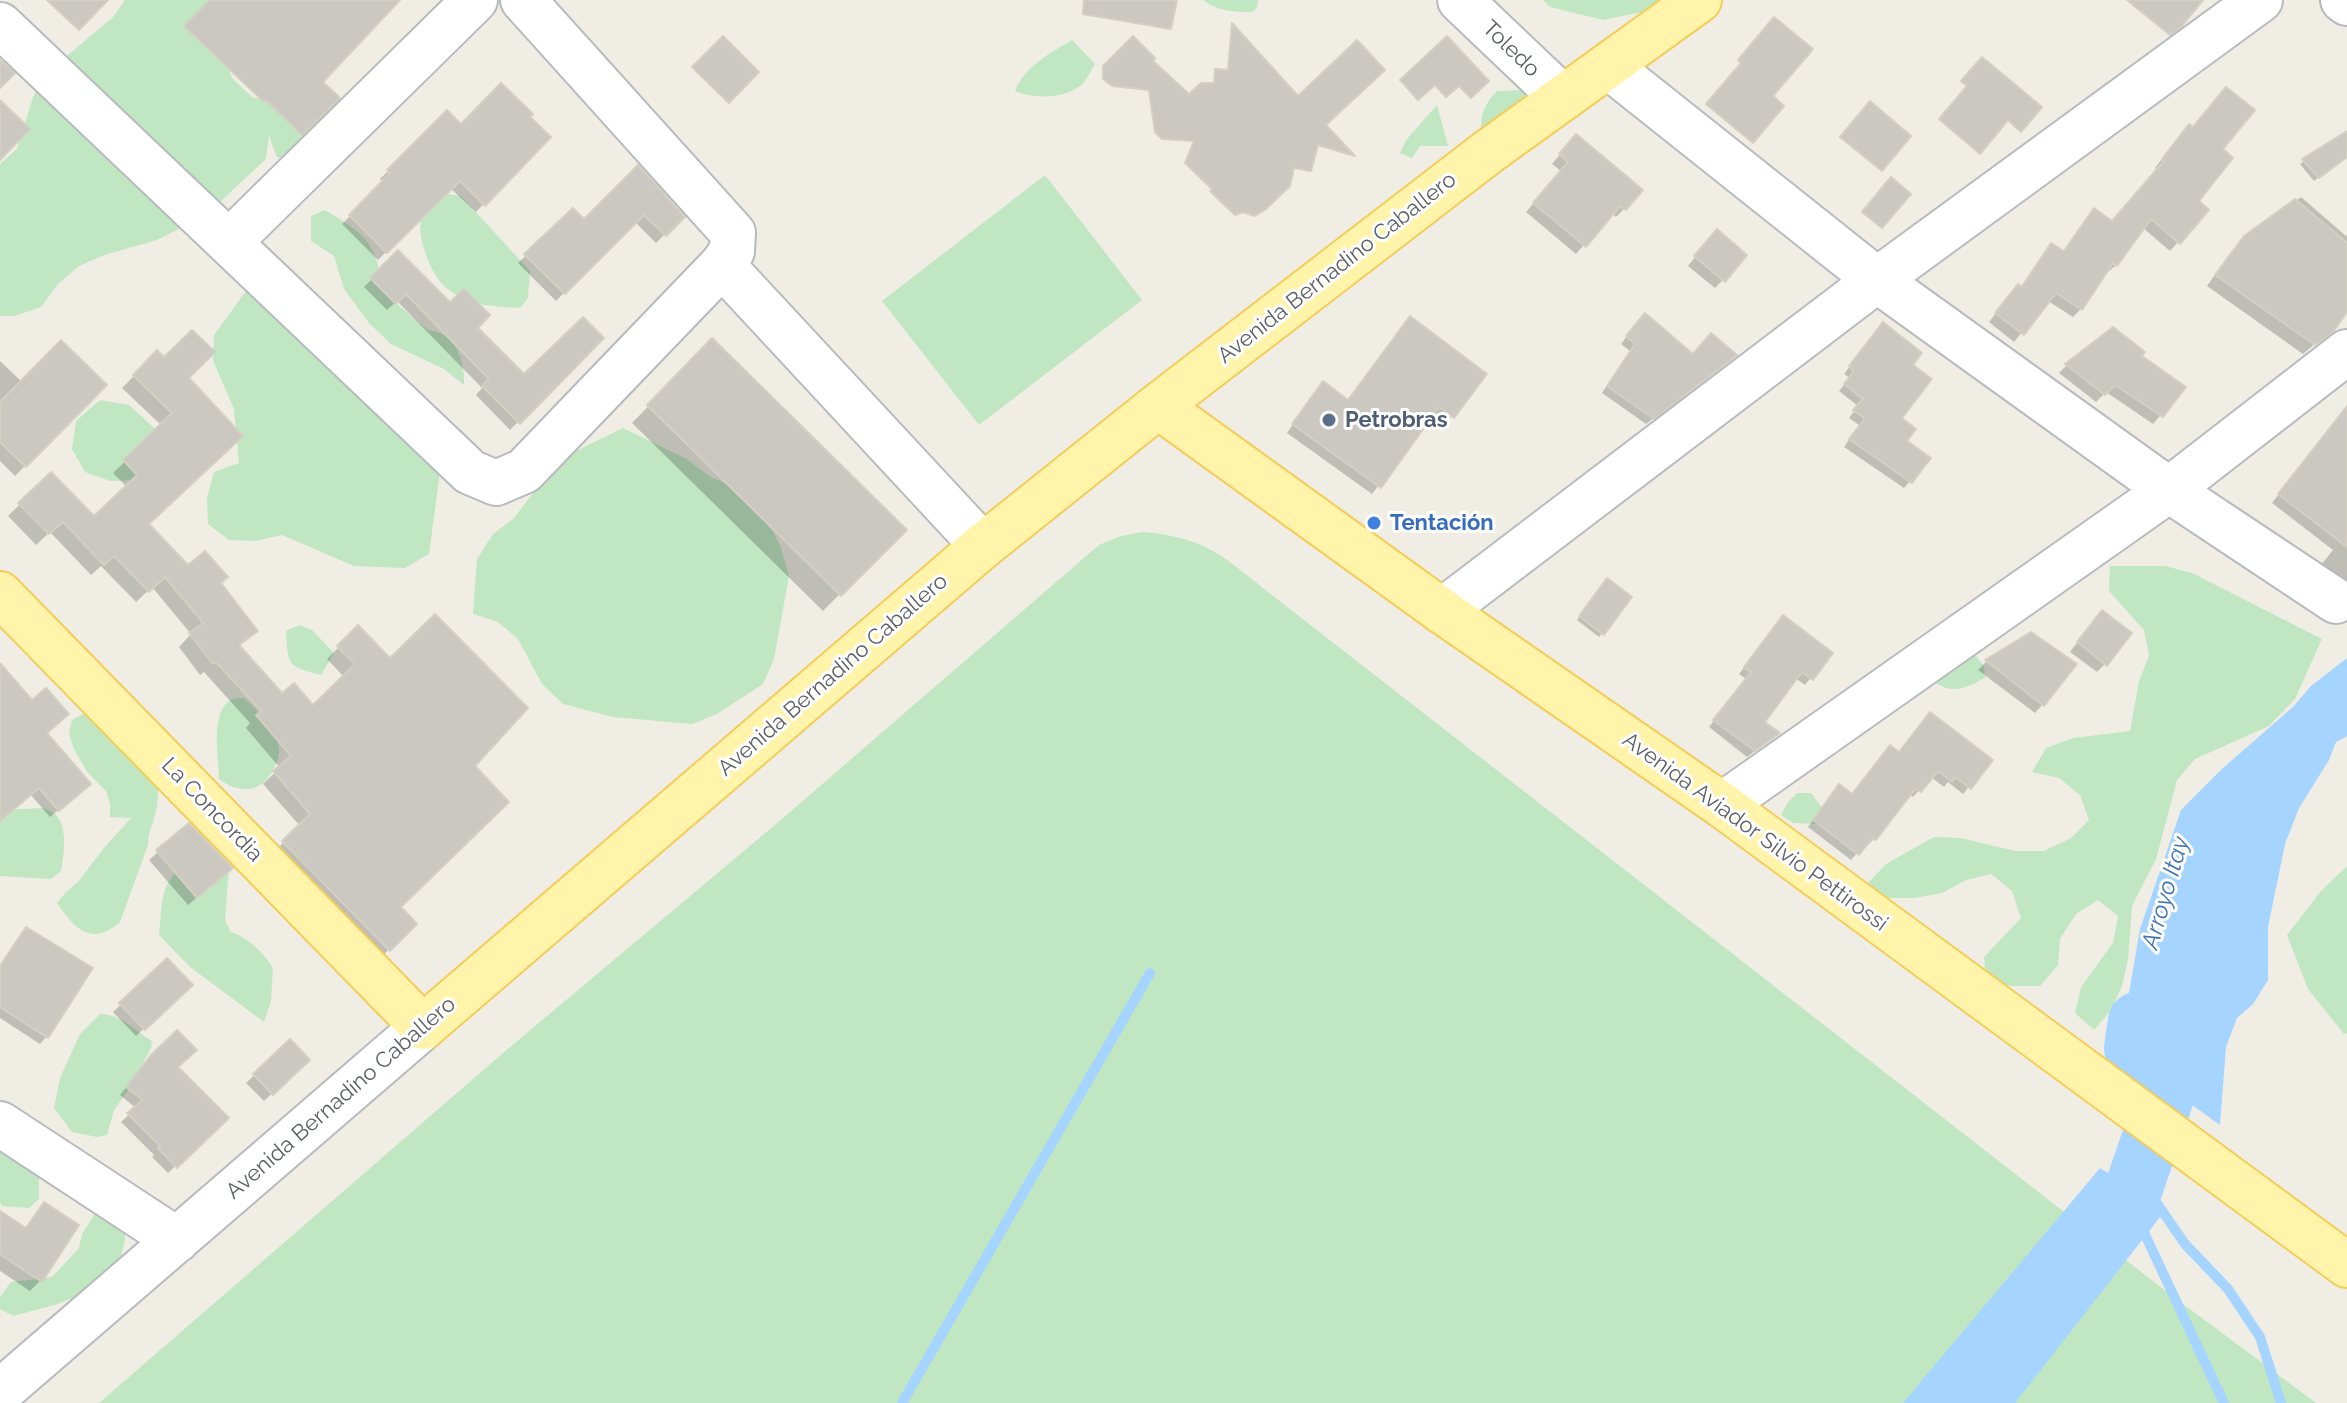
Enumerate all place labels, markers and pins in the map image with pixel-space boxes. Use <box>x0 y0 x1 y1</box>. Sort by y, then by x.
place label: Petrobras <box>1345 407 1448 433</box>
marker: Petrobras <box>1320 411 1338 429</box>
place label: Tentación <box>1390 510 1494 536</box>
marker: Tentación <box>1365 514 1383 532</box>

